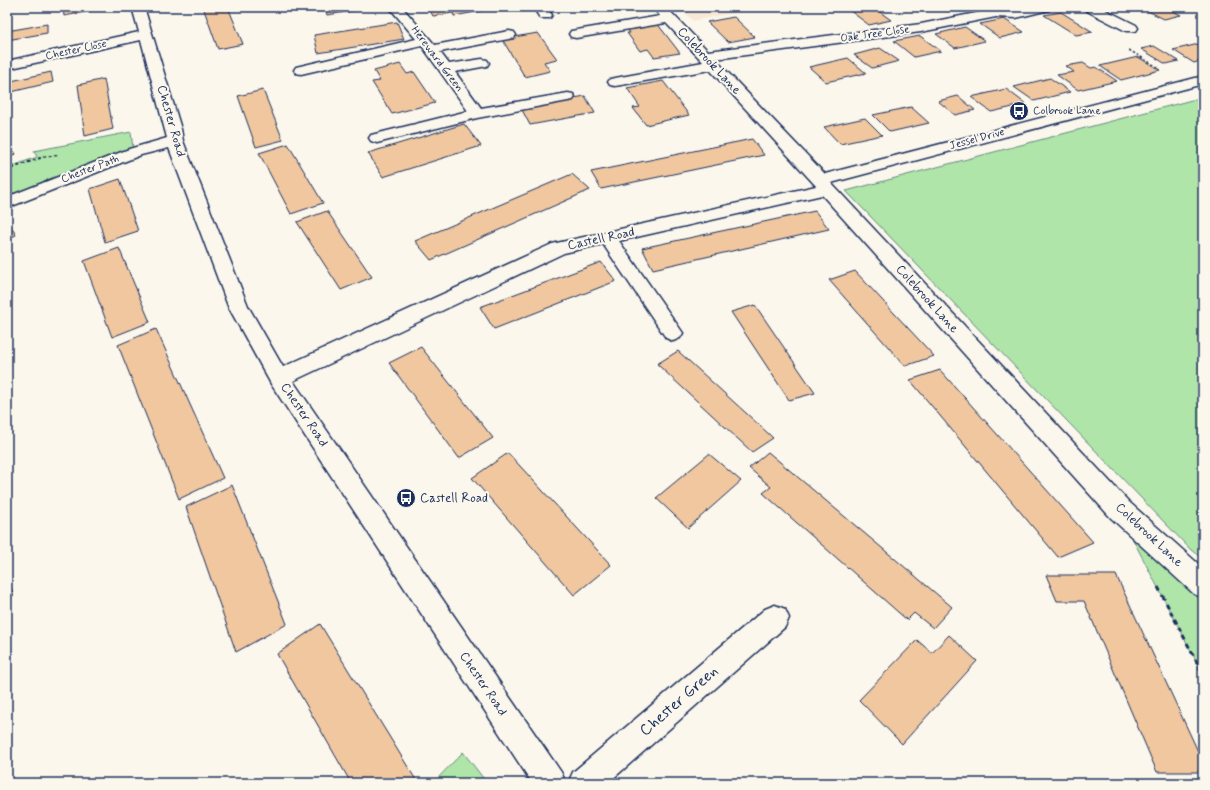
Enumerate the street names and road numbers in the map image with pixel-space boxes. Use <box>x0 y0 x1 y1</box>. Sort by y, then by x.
street label: Oak Tree Close <box>840 22 911 46</box>
street label: Hereward Green <box>408 23 466 95</box>
street label: Colebrook Lane <box>673 24 745 98</box>
street label: Chester Close <box>44 37 108 63</box>
street label: Chester Road <box>153 83 189 159</box>
street label: Jessel Drive <box>948 125 1006 153</box>
street label: Chester Path <box>59 152 121 186</box>
street label: Castell Road <box>566 224 636 254</box>
street label: Colebrook Lane <box>892 261 962 337</box>
street label: Chester Road <box>276 380 332 450</box>
street label: Colebrook Lane <box>1112 499 1186 571</box>
street label: Chester Road <box>455 649 511 719</box>
street label: Chester Green <box>635 661 723 741</box>

